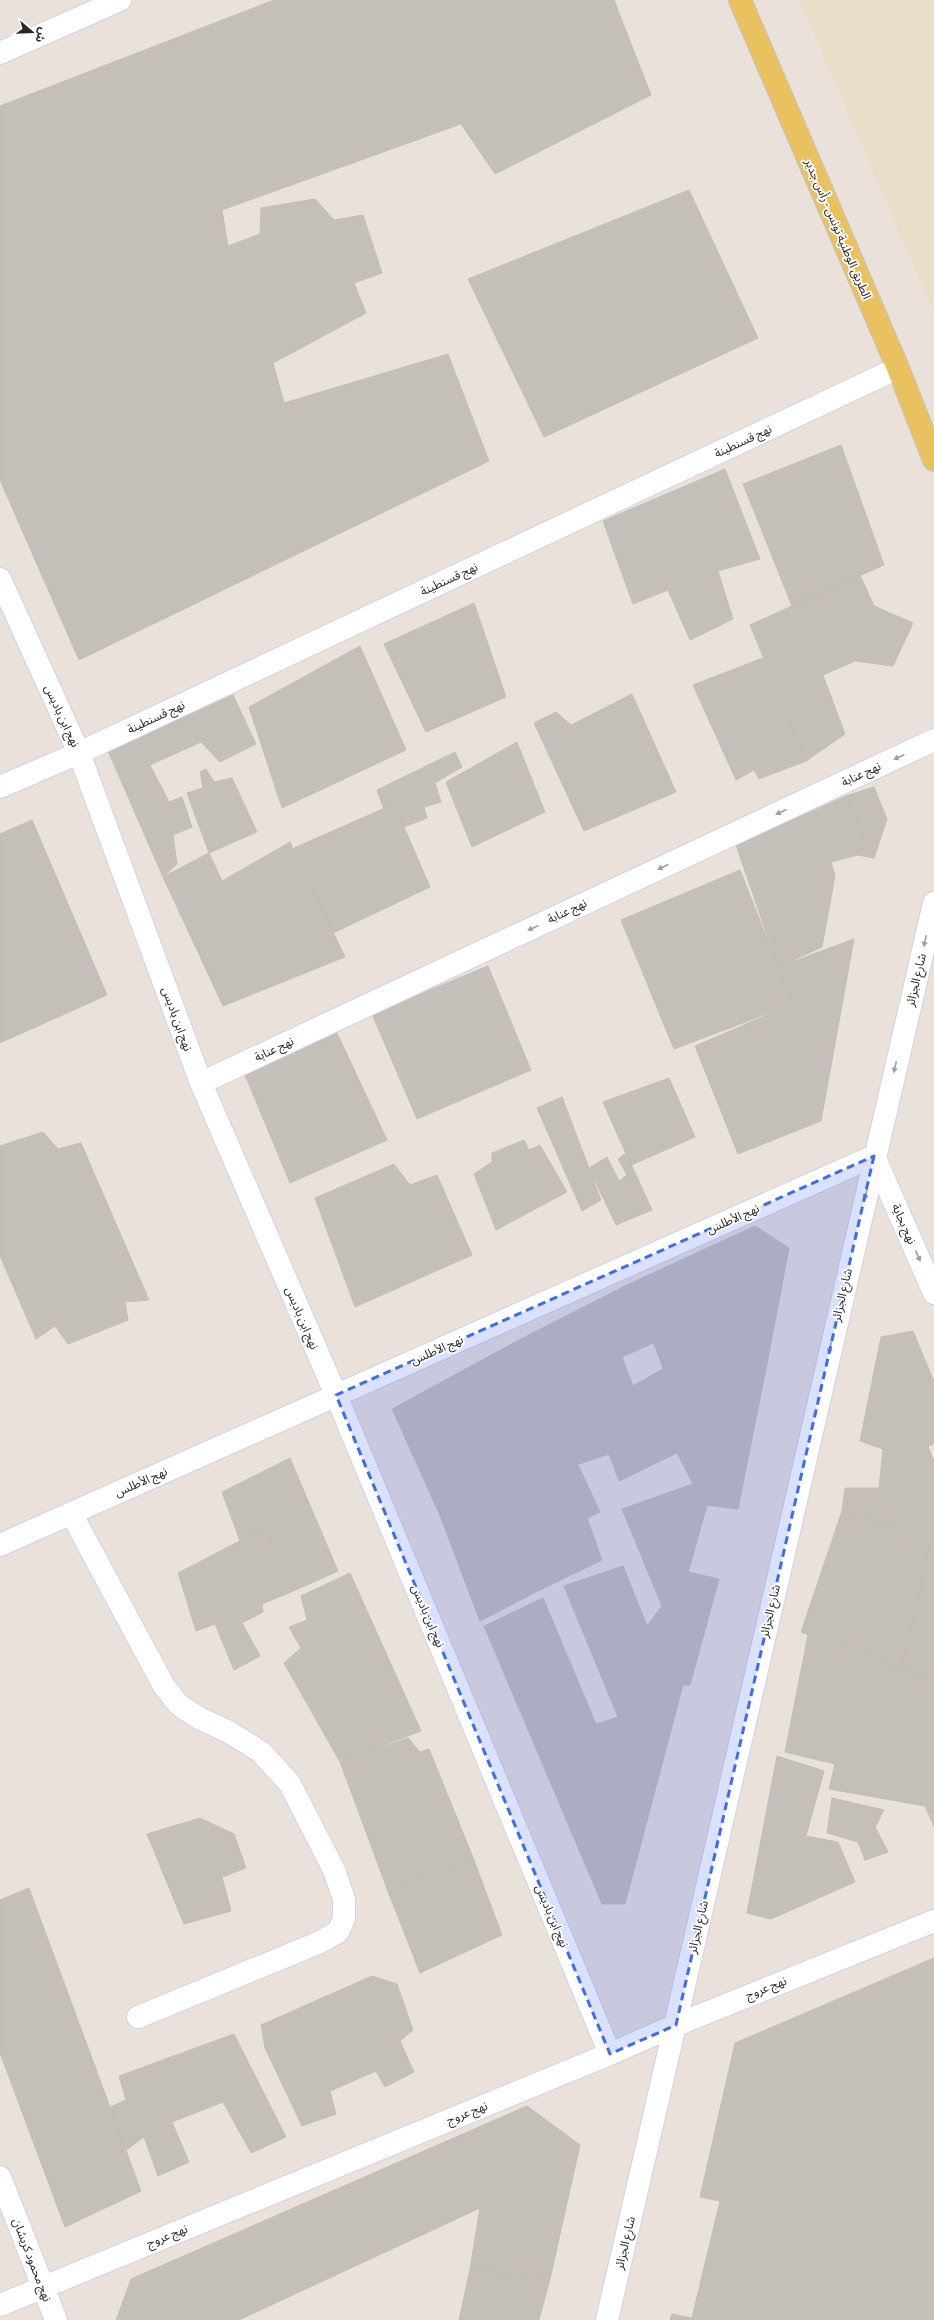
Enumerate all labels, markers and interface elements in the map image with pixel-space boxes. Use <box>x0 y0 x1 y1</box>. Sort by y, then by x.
north arrow <box>12 12 52 52</box>
text: ش <box>32 26 49 44</box>
street label: الطريق الوطنية تونس - رأس جدير <box>801 156 874 302</box>
street label: نهج قسنطينة <box>712 423 775 462</box>
street label: نهج قسنطينة <box>418 561 481 600</box>
street label: نهج ابن باديس <box>40 683 82 750</box>
street label: نهج قسنطينة <box>125 699 188 738</box>
one-way arrow <box>893 754 904 760</box>
street label: نهج عنابة <box>840 760 884 791</box>
one-way arrow <box>775 809 787 815</box>
one-way arrow <box>657 864 669 870</box>
street label: نهج عنابة <box>546 897 590 928</box>
one-way arrow <box>527 925 538 931</box>
one-way arrow <box>922 935 928 947</box>
street label: شارع الجزائر <box>904 952 931 1009</box>
street label: نهج ابن باديس <box>157 985 194 1054</box>
street label: نهج عنابة <box>253 1035 297 1066</box>
one-way arrow <box>892 1061 898 1073</box>
one-way arrow <box>862 1188 868 1200</box>
street label: نهج الأطلس <box>705 1202 762 1239</box>
street label: نهج بجاية <box>887 1202 918 1247</box>
one-way arrow <box>915 1250 921 1262</box>
street label: شارع الجزائر <box>830 1267 857 1324</box>
street label: نهج ابن باديس <box>281 1285 321 1352</box>
street label: نهج الأطلس <box>409 1333 466 1370</box>
one-way arrow <box>827 1342 833 1354</box>
street label: نهج الأطلس <box>113 1465 170 1502</box>
street label: نهج ابن باديس <box>407 1583 447 1650</box>
street label: شارع الجزائر <box>758 1583 785 1640</box>
street label: نهج ابن باديس <box>531 1883 571 1950</box>
street label: شارع الجزائر <box>686 1899 713 1956</box>
street label: نهج عروج <box>744 1974 789 2004</box>
street label: نهج عروج <box>445 2099 490 2129</box>
street label: شارع الجزائر <box>613 2215 640 2272</box>
street label: نهج محمود كريشان <box>8 2217 53 2304</box>
street label: نهج عروج <box>145 2222 190 2252</box>

